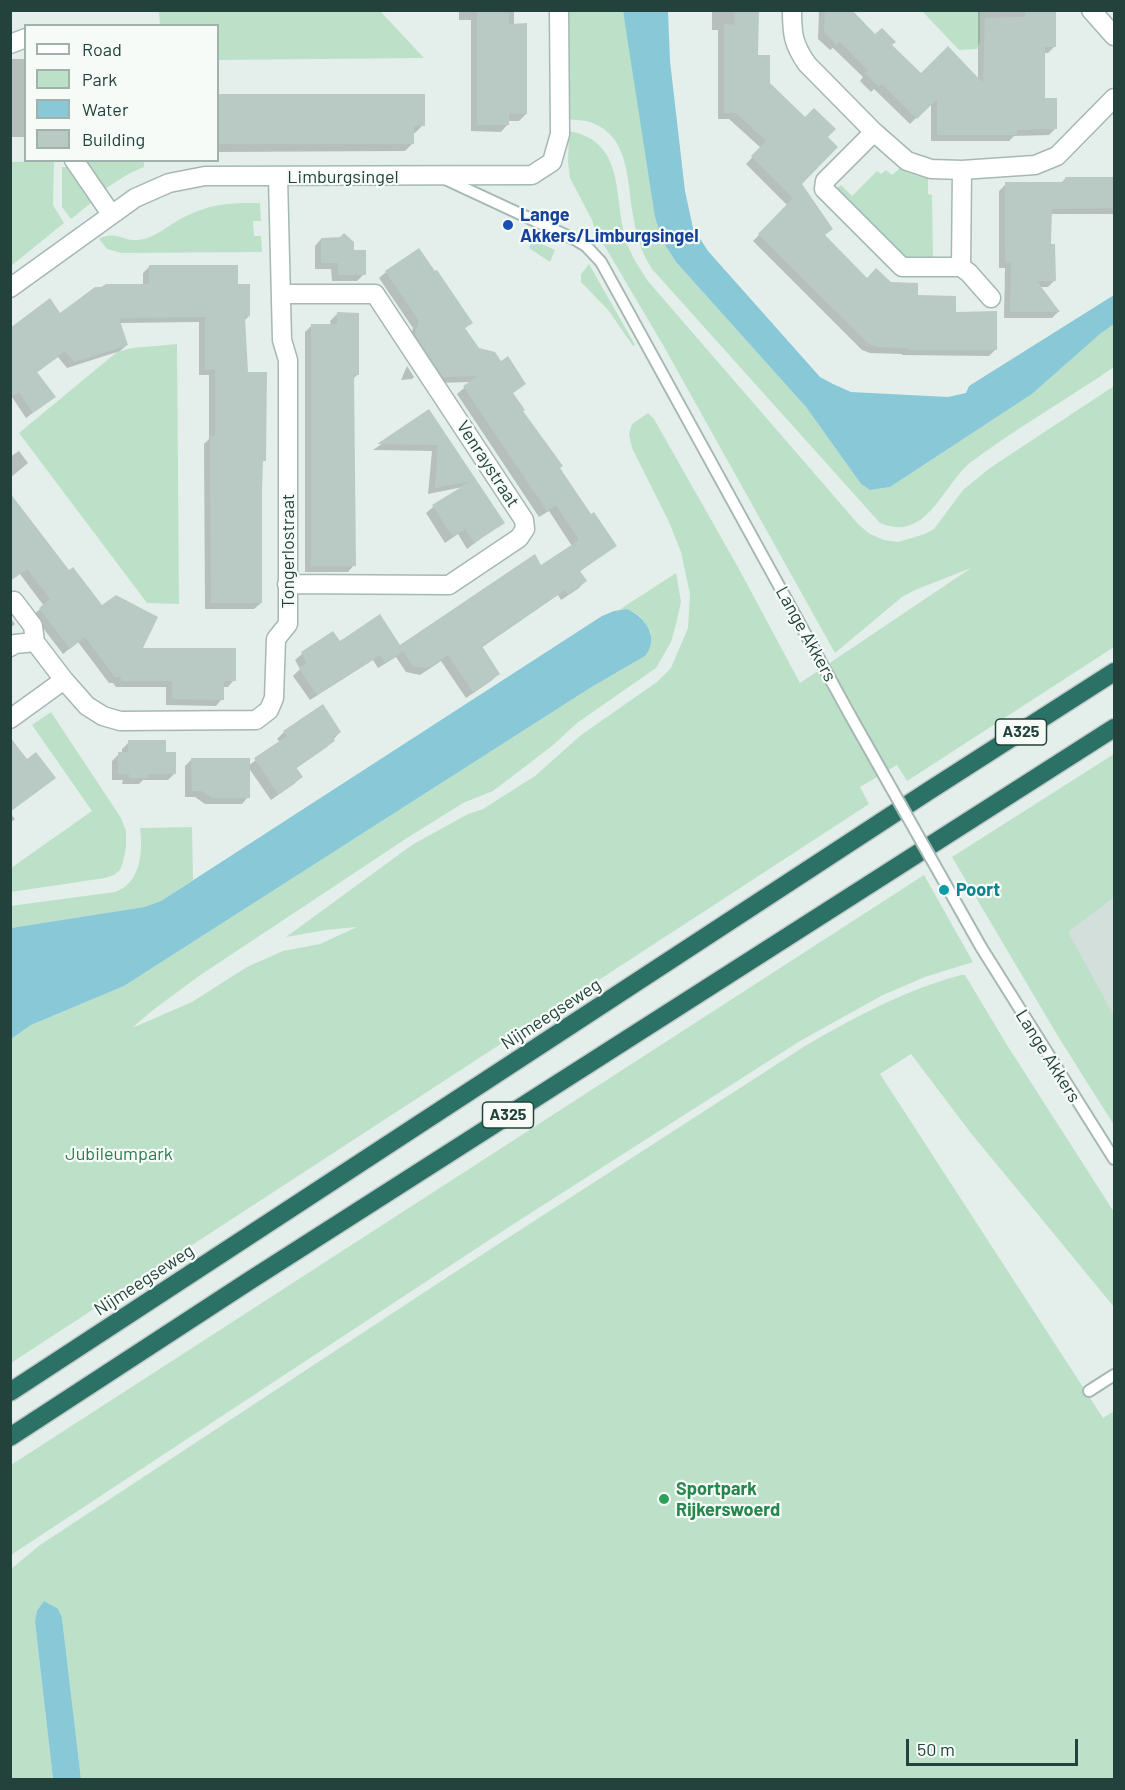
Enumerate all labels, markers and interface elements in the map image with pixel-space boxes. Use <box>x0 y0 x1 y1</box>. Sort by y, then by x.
legend <box>24 24 219 162</box>
text: Road <box>82 38 122 60</box>
text: Park <box>82 68 117 90</box>
text: Water <box>82 98 129 120</box>
text: Building <box>82 128 145 150</box>
street label: Limburgsingel <box>287 166 399 188</box>
place label: Lange Akkers/Limburgsingel <box>520 204 699 246</box>
marker: Lange Akkers/Limburgsingel <box>501 218 515 232</box>
street label: Venraystraat <box>452 417 524 511</box>
street label: Tongerlostraat <box>277 494 299 608</box>
street label: Lange Akkers <box>771 583 841 685</box>
road number: A325 <box>996 719 1046 745</box>
place label: Poort <box>956 879 1000 901</box>
marker: Poort <box>937 883 951 897</box>
street label: Nijmeegseweg <box>497 974 605 1054</box>
street label: Lange Akkers <box>1011 1006 1085 1106</box>
road number: A325 <box>482 1102 534 1128</box>
park label: Jubileumpark <box>65 1143 173 1165</box>
street label: Nijmeegseweg <box>90 1240 198 1320</box>
place label: Sportpark Rijkerswoerd <box>676 1478 780 1520</box>
marker: Sportpark Rijkerswoerd <box>657 1492 671 1506</box>
scale bar <box>909 1727 1082 1765</box>
text: 50 m <box>917 1738 955 1760</box>

